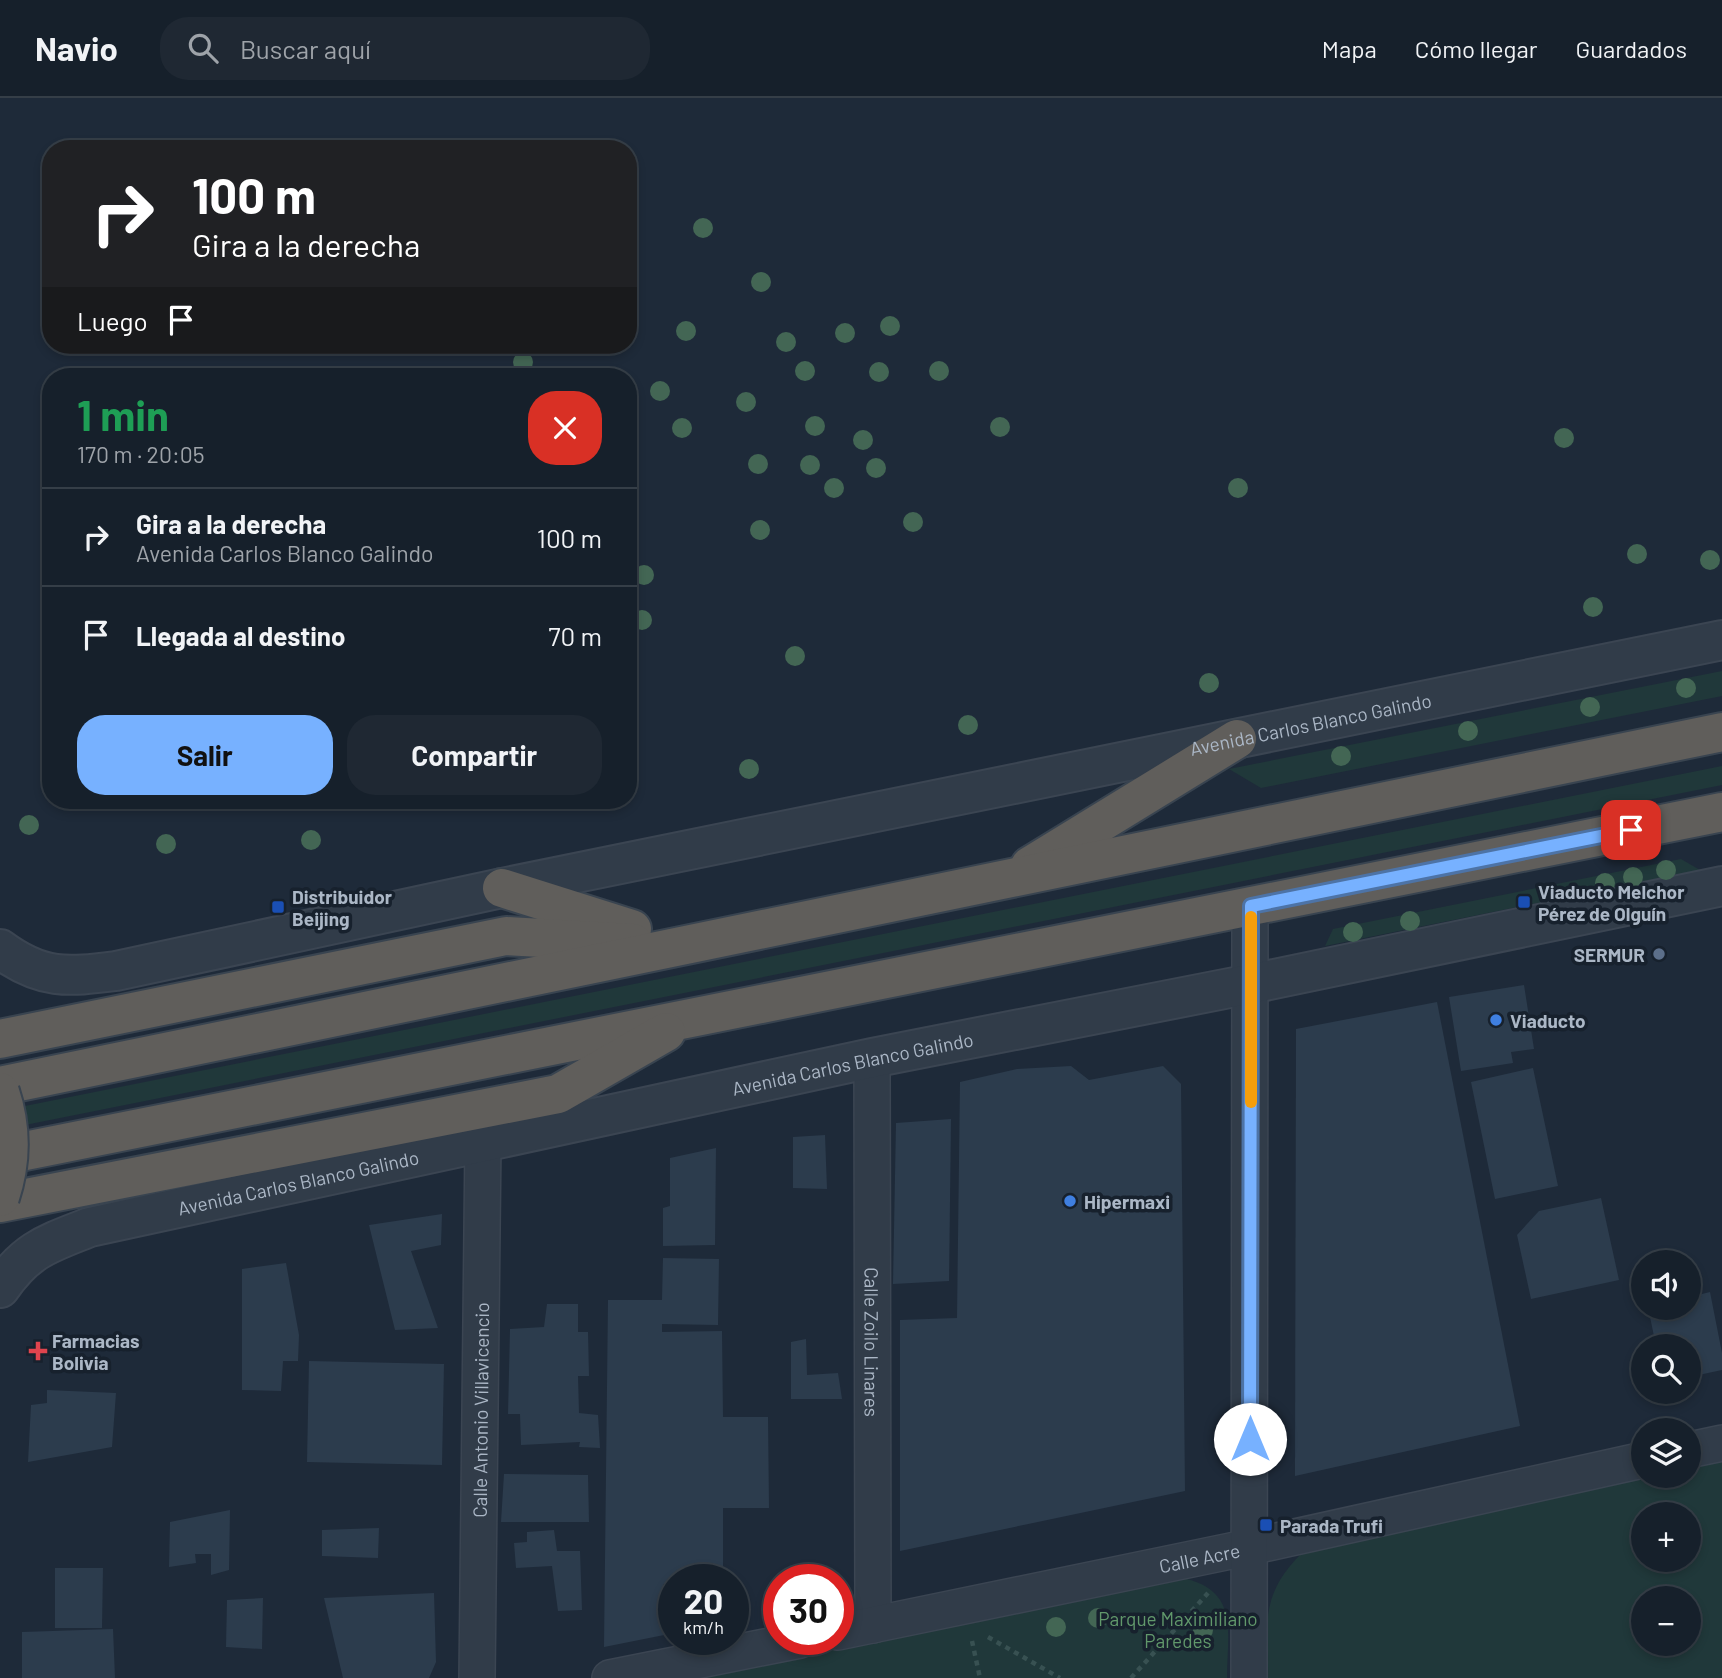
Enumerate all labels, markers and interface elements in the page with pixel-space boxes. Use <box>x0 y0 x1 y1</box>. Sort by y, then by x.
search box <box>160 17 650 80</box>
text: Navio <box>35 28 118 68</box>
icon: search <box>184 29 222 67</box>
text: Buscar aquí <box>240 33 371 64</box>
text: Mapa <box>1322 34 1377 63</box>
text: Cómo llegar <box>1415 34 1537 63</box>
text: Guardados <box>1575 34 1687 63</box>
text: 100 m <box>192 165 316 224</box>
icon: right <box>77 168 168 259</box>
text: Gira a la derecha <box>192 225 420 263</box>
icon: arrive <box>162 301 200 339</box>
text: Luego <box>77 305 148 336</box>
text: 1 min <box>77 389 169 439</box>
button: close <box>528 391 602 465</box>
text: 170 m · 20:05 <box>77 440 205 468</box>
text: Gira a la derecha <box>136 508 326 539</box>
icon: right <box>77 518 115 556</box>
text: 100 m <box>537 522 602 553</box>
text: Avenida Carlos Blanco Galindo <box>136 539 434 567</box>
icon: arrive <box>77 616 115 654</box>
text: Llegada al destino <box>136 620 345 651</box>
text: 70 m <box>548 620 602 651</box>
street label: Avenida Carlos Blanco Galindo <box>1188 688 1433 759</box>
button: Salir <box>77 715 333 795</box>
button: Compartir <box>347 715 602 795</box>
pin <box>1601 800 1661 860</box>
icon: arrive <box>1612 811 1650 849</box>
place label: Viaducto Melchor Pérez de Olguín <box>1538 880 1685 925</box>
place label: Distribuidor Beijing <box>292 885 393 930</box>
marker: Viaducto Melchor Pérez de Olguín <box>1516 894 1532 910</box>
marker: Distribuidor Beijing <box>270 899 286 915</box>
place label: SERMUR <box>1574 943 1645 966</box>
marker: SERMUR <box>1651 946 1667 962</box>
place label: Viaducto <box>1510 1009 1586 1032</box>
marker: Viaducto <box>1488 1012 1504 1028</box>
street label: Avenida Carlos Blanco Galindo <box>730 1027 975 1099</box>
street label: Avenida Carlos Blanco Galindo <box>175 1145 421 1219</box>
place label: Hipermaxi <box>1084 1190 1170 1213</box>
marker: Hipermaxi <box>1062 1193 1078 1209</box>
map controls <box>1631 1250 1701 1656</box>
button: sound <box>1631 1250 1701 1320</box>
street label: Calle Zoilo Linares <box>861 1267 884 1417</box>
street label: Calle Antonio Villavicencio <box>467 1302 493 1518</box>
place label: Farmacias Bolivia <box>52 1329 140 1374</box>
button: search <box>1631 1334 1701 1404</box>
marker: Farmacias Bolivia <box>30 1343 46 1359</box>
position arrow <box>1213 1402 1287 1476</box>
button: layers <box>1631 1418 1701 1488</box>
button: + <box>1631 1502 1701 1572</box>
place label: Parada Trufi <box>1280 1514 1383 1537</box>
marker: Parada Trufi <box>1258 1517 1274 1533</box>
street label: Calle Acre <box>1157 1538 1242 1577</box>
speed limit sign: 30 <box>763 1564 854 1655</box>
text: 20 <box>684 1579 723 1621</box>
button: − <box>1631 1586 1701 1656</box>
park label: Parque Maximiliano Paredes <box>1098 1607 1258 1652</box>
text: km/h <box>683 1616 724 1638</box>

